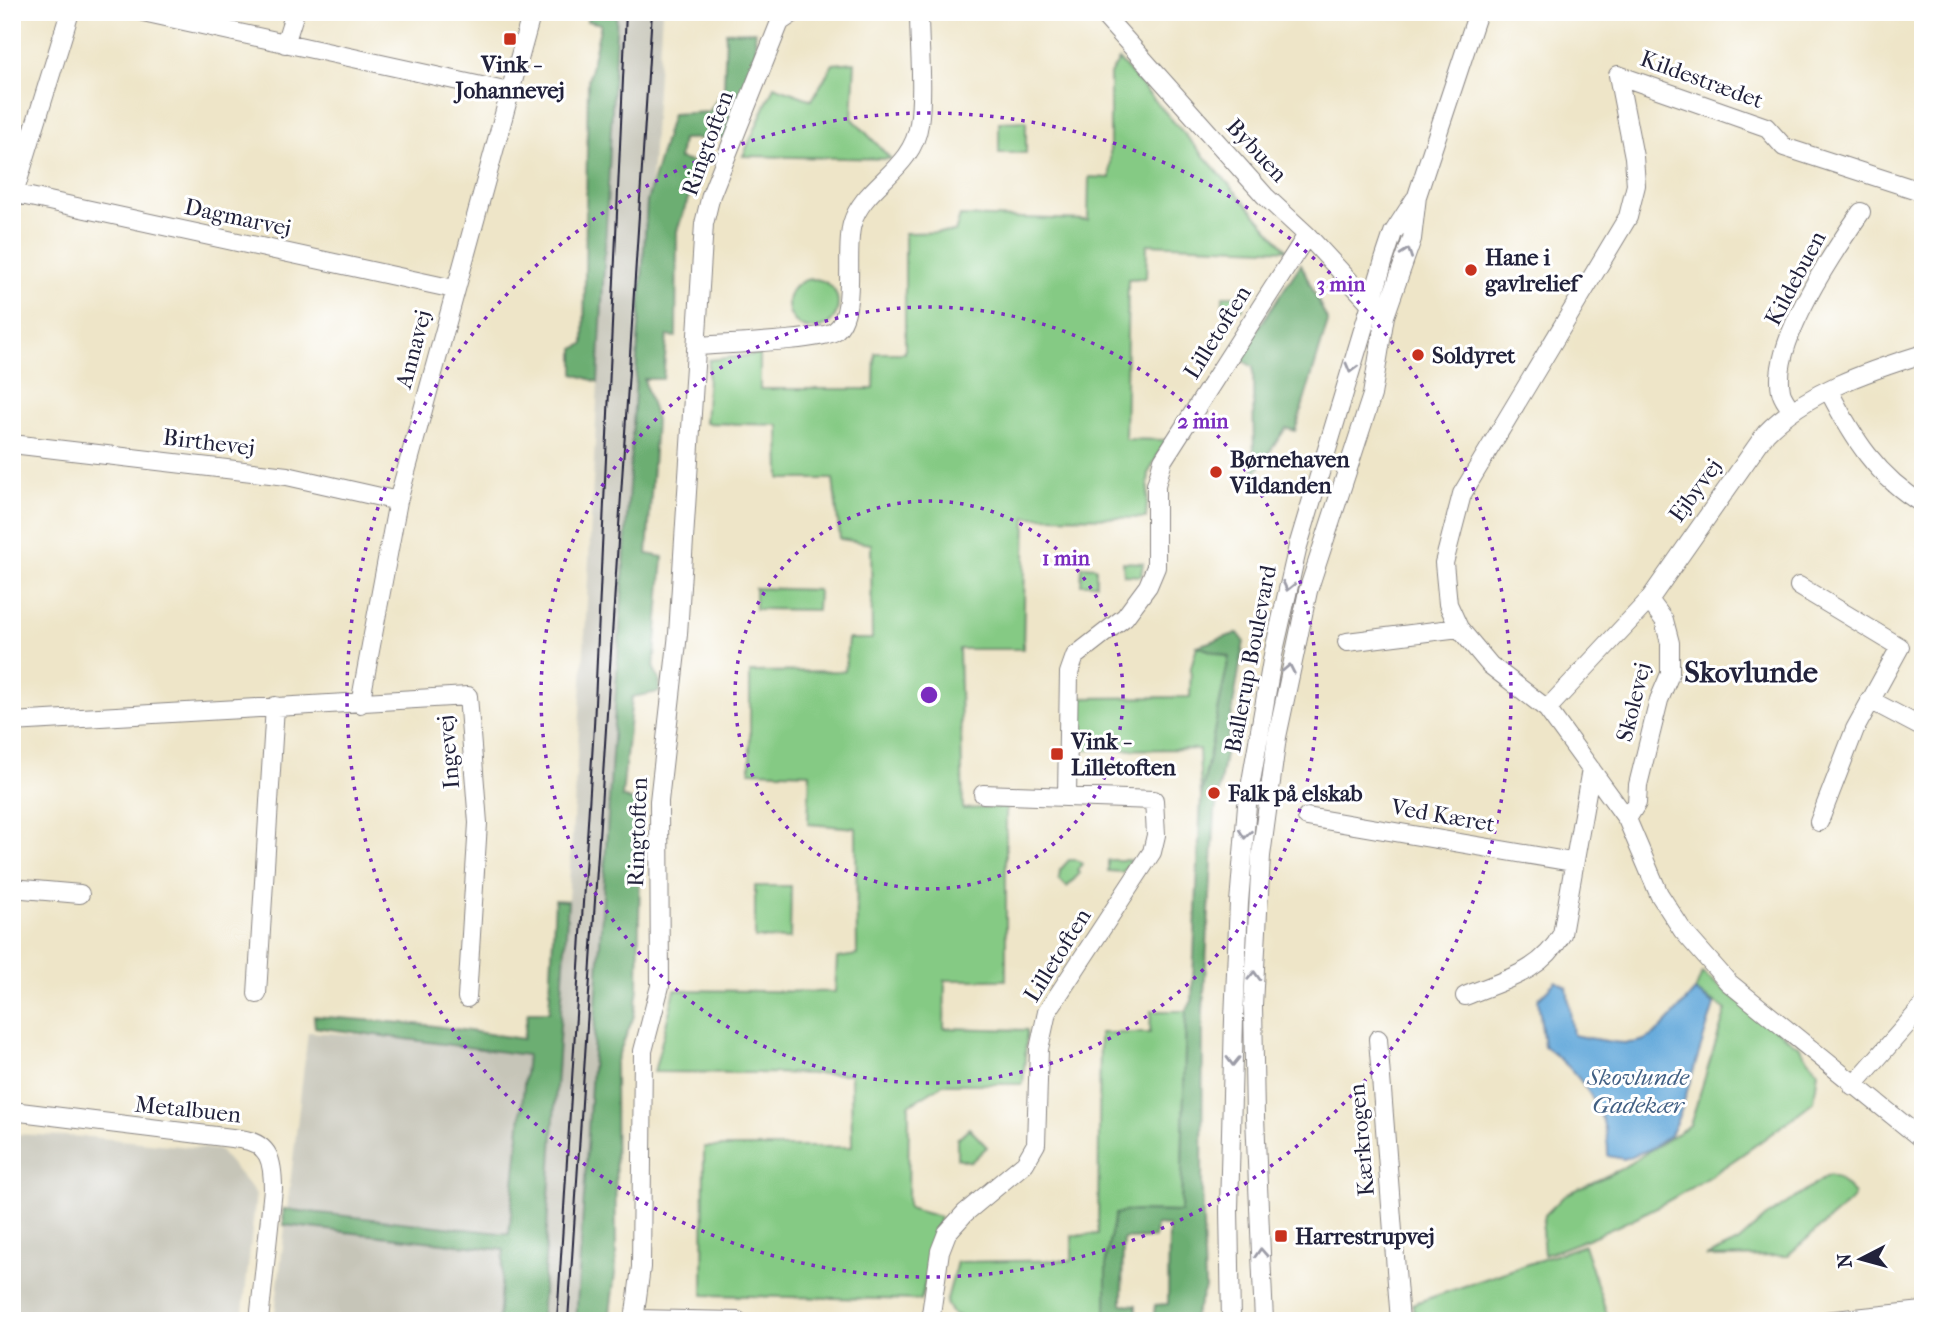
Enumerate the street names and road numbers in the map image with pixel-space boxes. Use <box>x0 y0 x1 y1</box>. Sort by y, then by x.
street label: Kildestrædet <box>1637 45 1767 114</box>
street label: Ringtoften <box>676 86 739 199</box>
street label: Bybuen <box>1221 113 1293 188</box>
street label: Dagmarvej <box>182 193 294 242</box>
street label: Kildebuen <box>1759 226 1832 330</box>
street label: Lilletoften <box>1178 280 1257 384</box>
street label: Annavej <box>390 307 437 392</box>
street label: Birthevej <box>162 423 256 462</box>
street label: Ejbyvej <box>1663 453 1727 527</box>
street label: Ballerup Boulevard <box>1219 563 1282 755</box>
street label: Skolevej <box>1611 660 1656 744</box>
street label: Ingevej <box>432 714 465 790</box>
street label: Ringtoften <box>622 776 653 887</box>
street label: Ved Kæret <box>1388 793 1497 838</box>
street label: Lilletoften <box>1018 903 1097 1007</box>
street label: Kærkrogen <box>1343 1082 1380 1197</box>
street label: Metalbuen <box>133 1090 243 1129</box>

